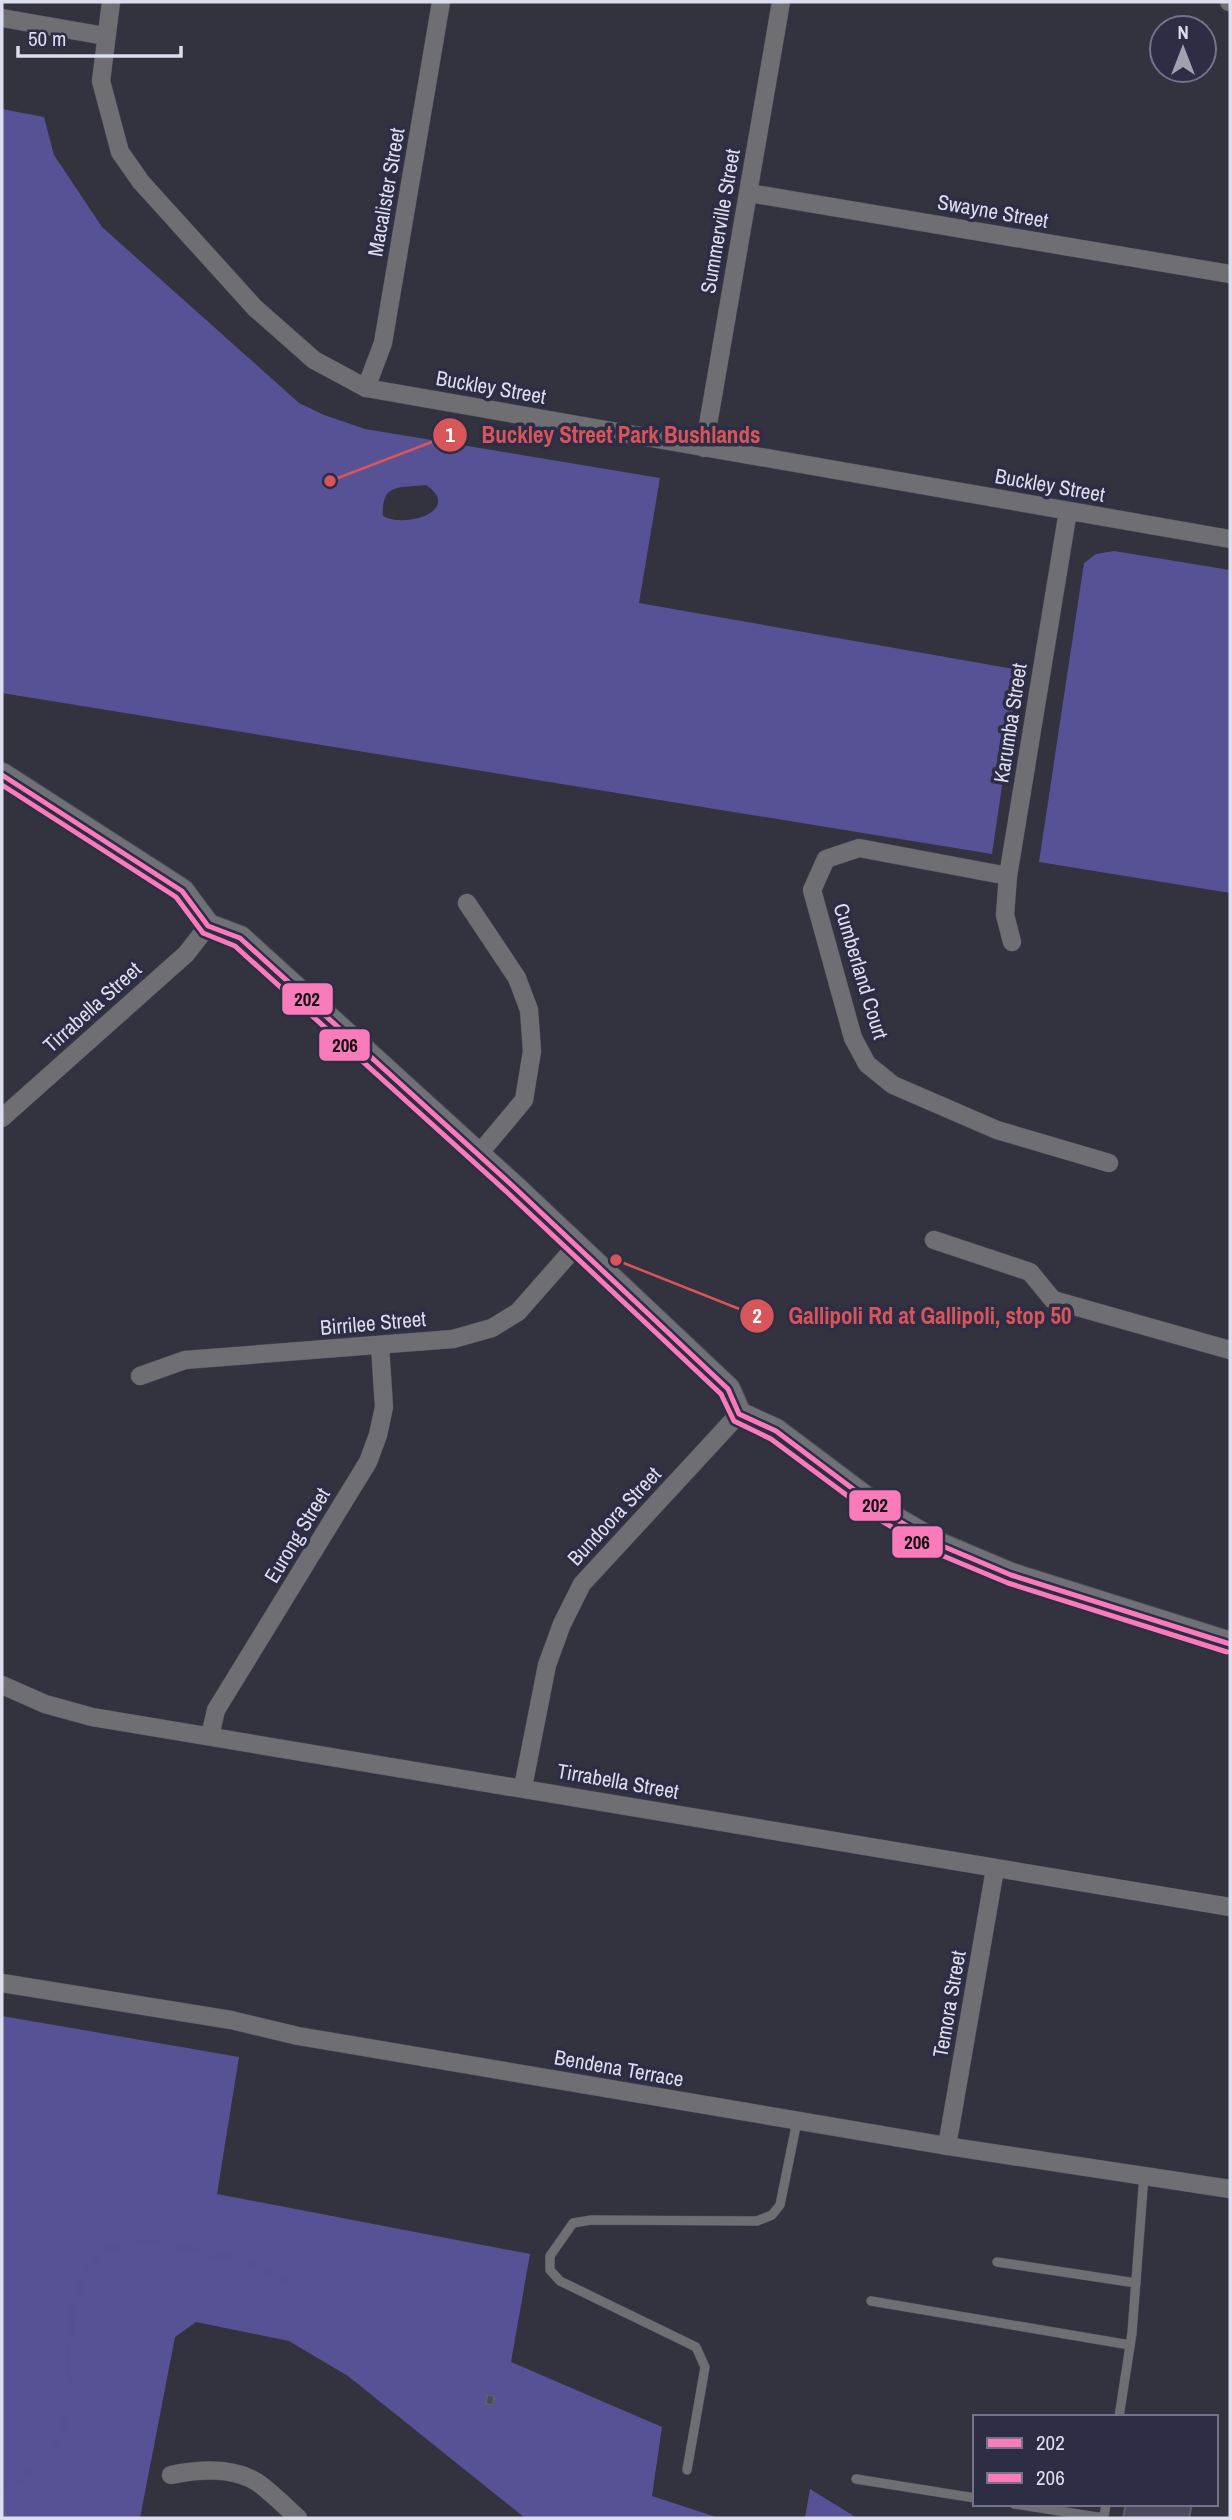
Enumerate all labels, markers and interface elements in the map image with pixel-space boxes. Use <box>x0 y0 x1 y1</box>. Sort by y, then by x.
scale bar <box>18 14 180 58</box>
north arrow <box>1148 14 1218 84</box>
text: N <box>1177 19 1189 45</box>
text: 50 m <box>28 24 66 53</box>
street label: Macalister Street <box>360 125 412 259</box>
street label: Summerville Street <box>693 146 747 296</box>
street label: Swayne Street <box>935 187 1051 235</box>
street label: Buckley Street <box>434 363 548 411</box>
callout: Buckley Street Park Bushlands <box>433 413 775 457</box>
text: Buckley Street Park Bushlands <box>482 419 760 450</box>
text: 1 <box>445 420 455 449</box>
street label: Buckley Street <box>993 461 1107 509</box>
street label: Karumba Street <box>986 661 1034 785</box>
street label: Cumberland Court <box>827 899 895 1043</box>
street label: Tirrabella Street <box>37 955 148 1059</box>
line badge: 202 <box>281 982 334 1016</box>
text: 202 <box>294 986 320 1012</box>
line badge: 206 <box>318 1028 371 1062</box>
text: 206 <box>332 1032 358 1058</box>
callout: Gallipoli Rd at Gallipoli, stop 50 <box>740 1294 1086 1338</box>
text: Gallipoli Rd at Gallipoli, stop 50 <box>788 1300 1072 1331</box>
text: 2 <box>752 1301 762 1330</box>
street label: Birrilee Street <box>319 1304 427 1342</box>
street label: Bundoora Street <box>561 1460 668 1572</box>
street label: Eurong Street <box>257 1482 337 1588</box>
line badge: 202 <box>848 1489 902 1522</box>
text: 202 <box>862 1492 888 1518</box>
line badge: 206 <box>891 1525 944 1559</box>
text: 206 <box>904 1529 930 1555</box>
street label: Tirrabella Street <box>555 1756 681 1806</box>
street label: Temora Street <box>925 1948 973 2060</box>
street label: Bendena Terrace <box>552 2042 686 2094</box>
legend <box>973 2415 1218 2506</box>
text: 202 <box>1036 2428 1065 2457</box>
text: 206 <box>1036 2463 1065 2492</box>

